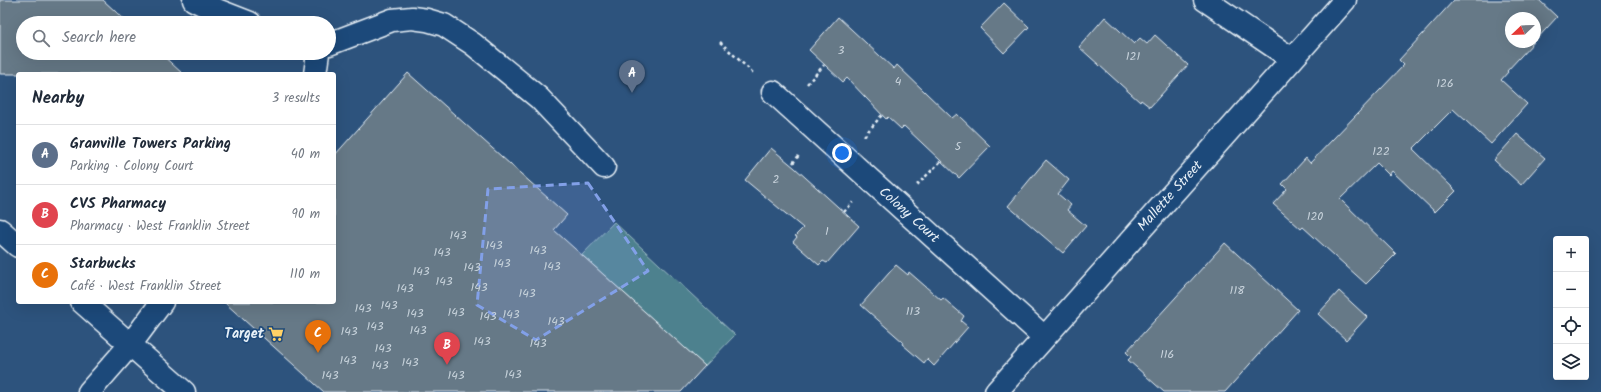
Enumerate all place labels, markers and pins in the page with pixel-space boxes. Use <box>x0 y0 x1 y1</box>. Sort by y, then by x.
pin: A <box>619 60 645 93</box>
pin: C <box>305 320 331 353</box>
place label: Target <box>224 323 265 345</box>
supermarket icon: Target <box>267 325 285 343</box>
pin: B <box>434 332 460 365</box>

